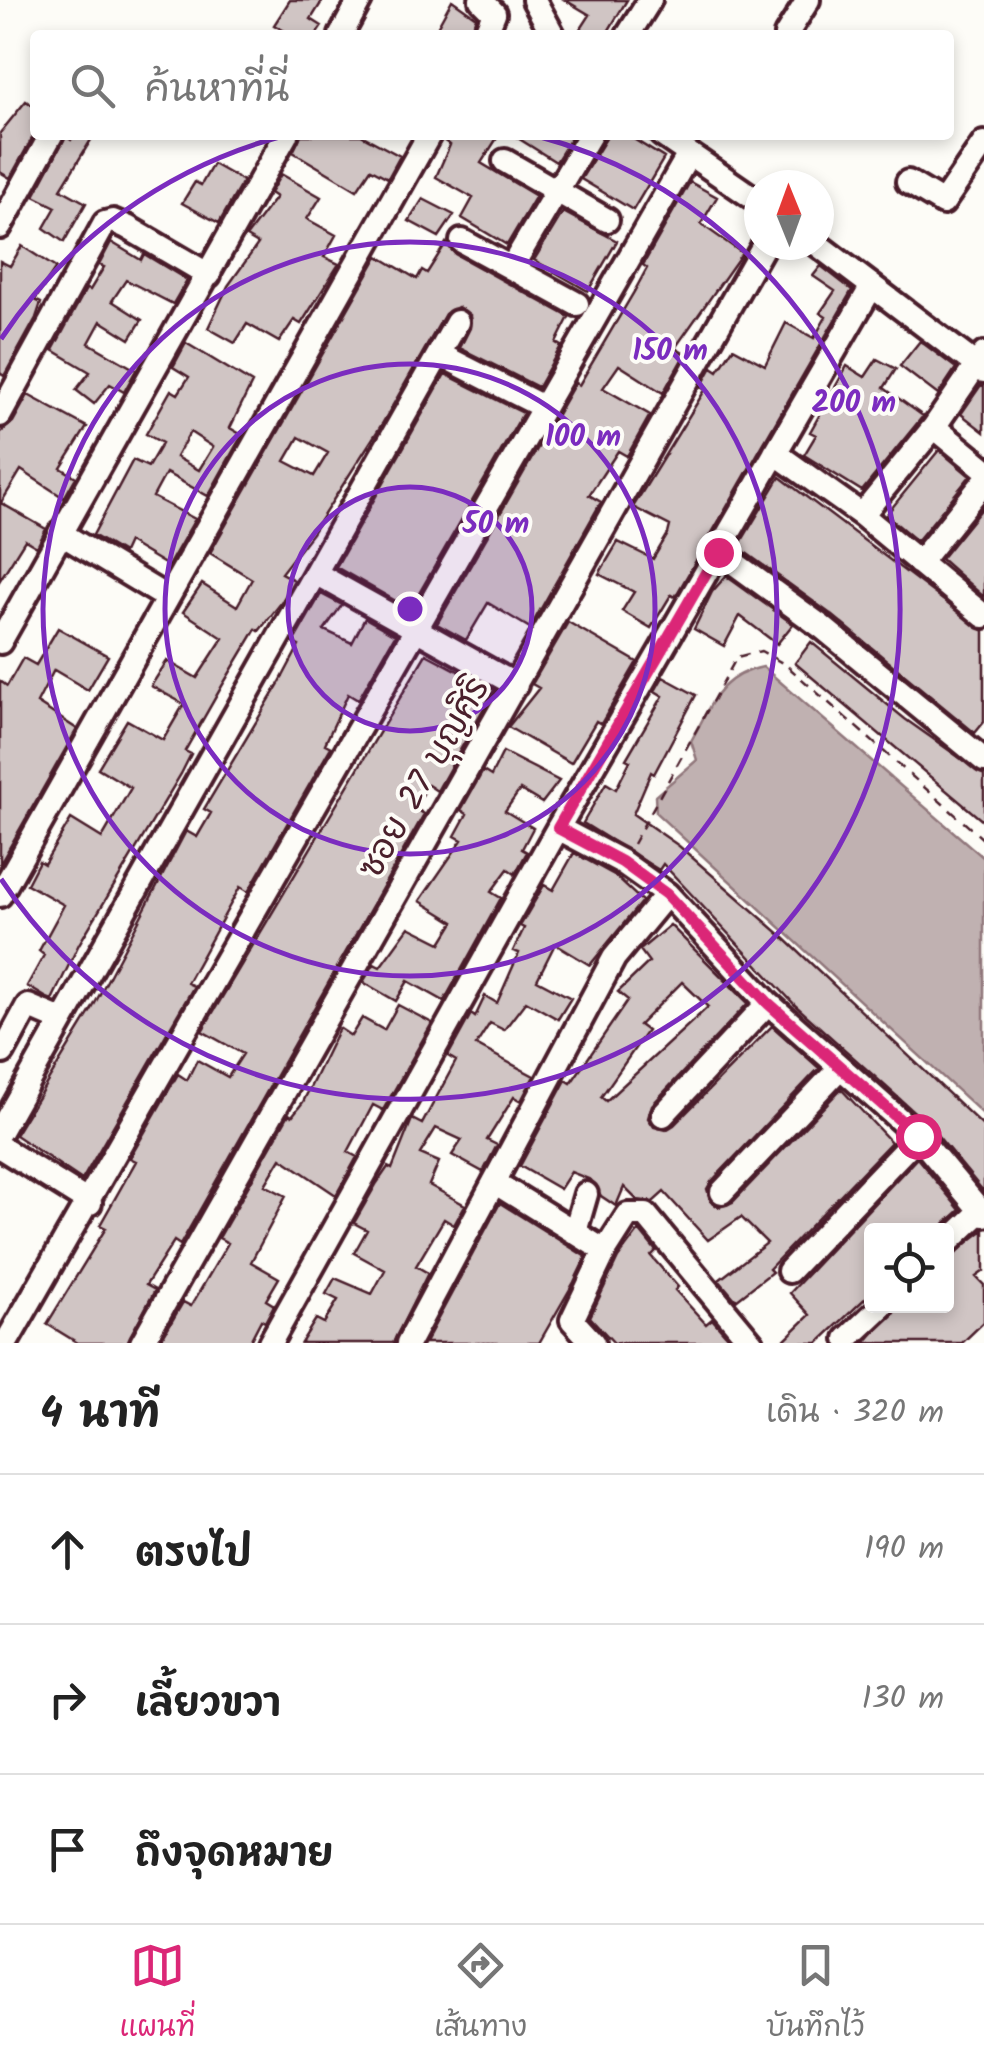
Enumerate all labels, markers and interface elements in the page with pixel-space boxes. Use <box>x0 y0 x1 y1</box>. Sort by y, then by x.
search box <box>30 30 954 140</box>
icon: search <box>65 58 120 113</box>
text: ค้นหาที่นี่ <box>145 61 289 121</box>
north arrow <box>744 170 834 260</box>
text: 150 m <box>632 328 708 376</box>
text: 200 m <box>812 380 896 428</box>
text: 100 m <box>545 414 621 462</box>
text: 50 m <box>462 501 529 549</box>
route end <box>696 530 742 576</box>
centre of rings <box>392 591 428 627</box>
street label: ซอย 27 บุญศิริ <box>345 667 506 890</box>
route start <box>896 1114 942 1160</box>
map controls <box>864 1223 954 1313</box>
button: locate <box>864 1223 954 1313</box>
text: 4 นาที <box>40 1381 160 1448</box>
text: เดิน · 320 m <box>766 1388 944 1439</box>
icon: ahead <box>40 1522 95 1577</box>
text: 190 m <box>864 1524 944 1575</box>
text: ตรงไป <box>135 1525 252 1585</box>
icon: right <box>40 1672 95 1727</box>
text: 130 m <box>861 1674 944 1725</box>
text: เลี้ยวขวา <box>135 1675 281 1735</box>
icon: arrive <box>40 1822 95 1877</box>
text: ถึงจุดหมาย <box>135 1825 333 1885</box>
tab: แผนที่ <box>120 1938 195 2051</box>
tab: เส้นทาง <box>434 1938 527 2051</box>
tab: บันทึกไว้ <box>766 1938 864 2051</box>

